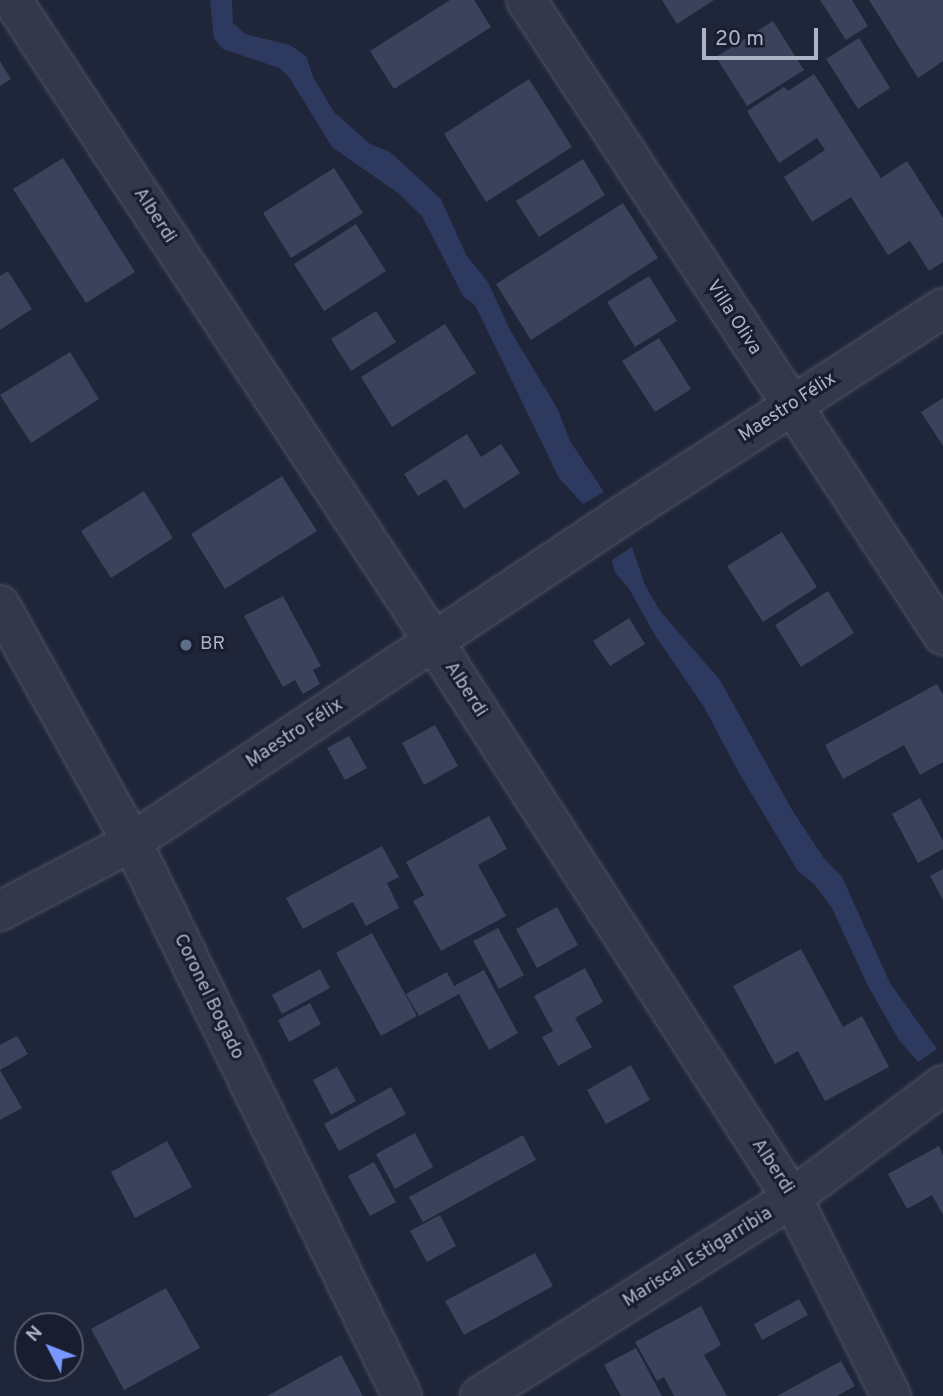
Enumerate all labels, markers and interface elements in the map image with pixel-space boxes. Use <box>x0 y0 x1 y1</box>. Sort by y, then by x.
scale bar <box>705 14 820 58</box>
text: 20 m <box>715 26 764 53</box>
street label: Alberdi <box>128 184 180 248</box>
street label: Villa Oliva <box>700 276 766 360</box>
street label: Maestro Félix <box>735 368 841 448</box>
place label: BR <box>200 634 225 656</box>
marker: BR <box>178 637 194 653</box>
street label: Alberdi <box>439 658 491 722</box>
street label: Maestro Félix <box>242 694 348 774</box>
street label: Coronel Bogado <box>168 930 248 1064</box>
street label: Alberdi <box>746 1135 798 1199</box>
street label: Mariscal Estigarribia <box>619 1203 777 1313</box>
north arrow <box>14 1312 84 1382</box>
text: N <box>21 1321 48 1347</box>

